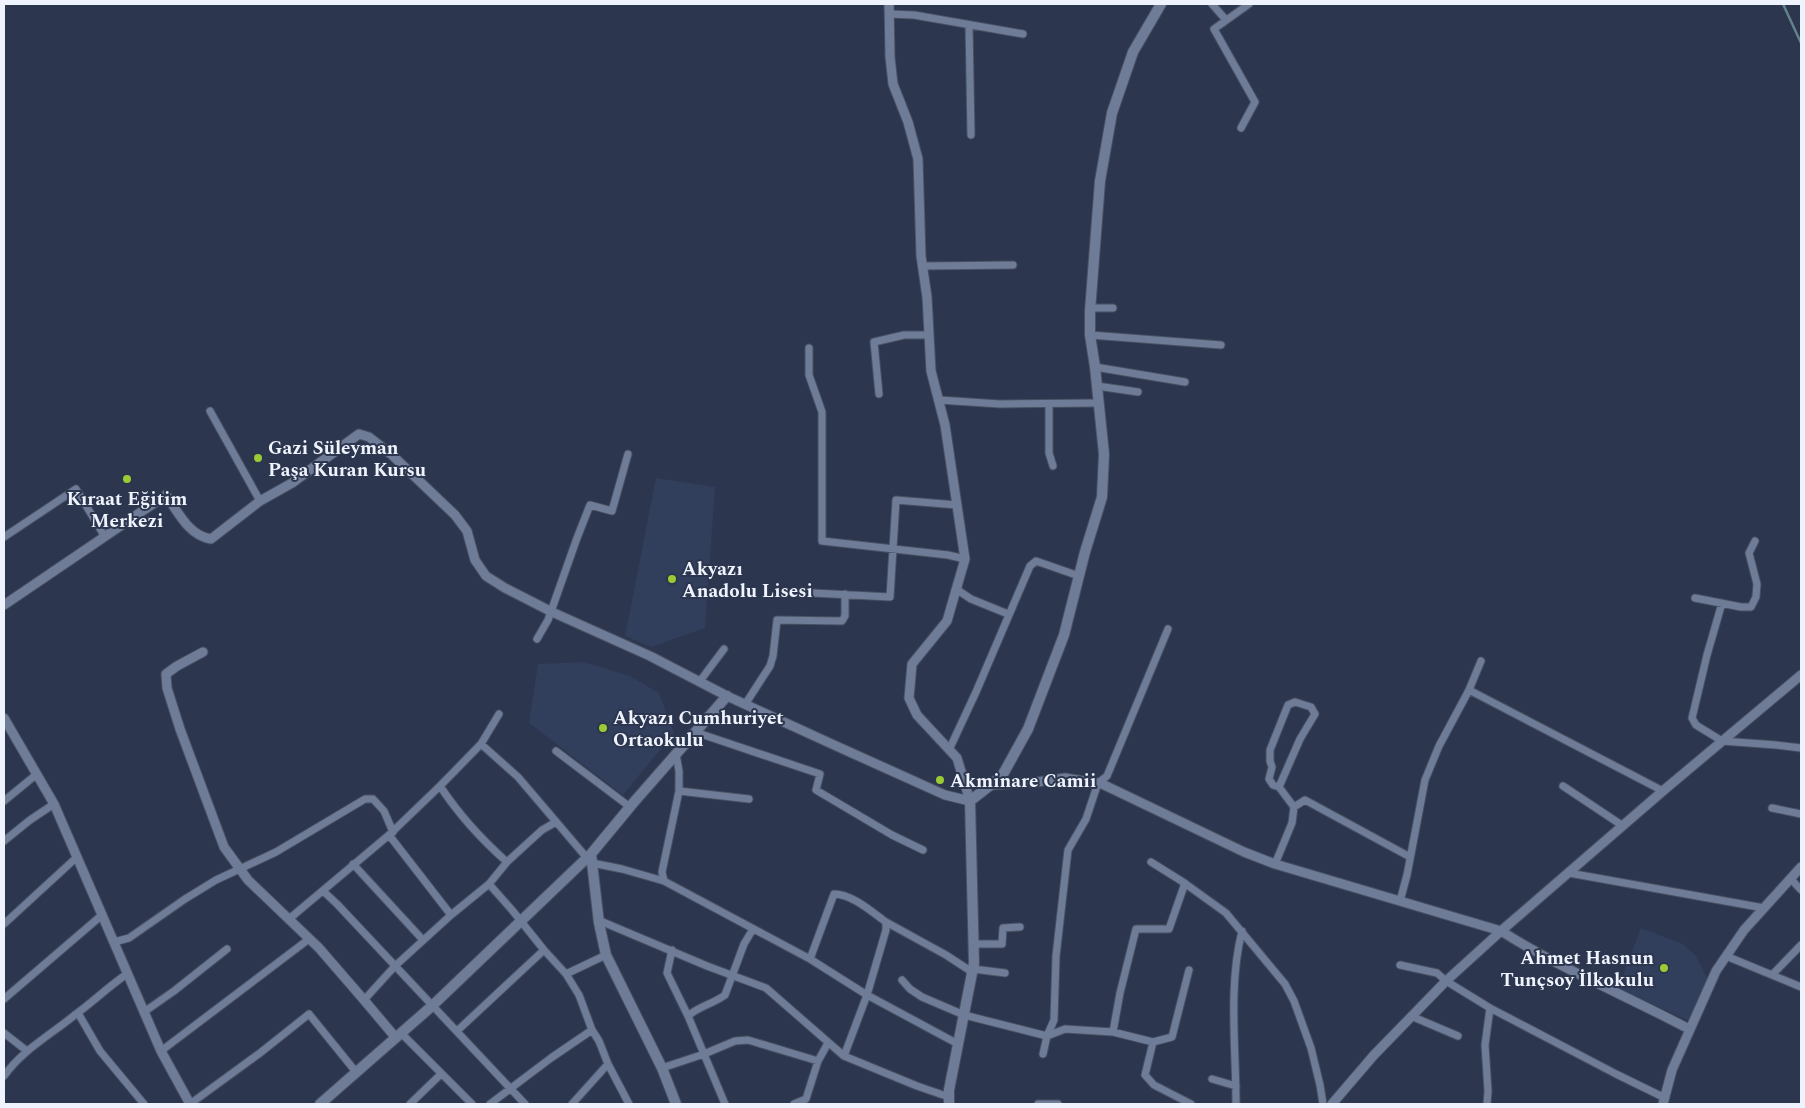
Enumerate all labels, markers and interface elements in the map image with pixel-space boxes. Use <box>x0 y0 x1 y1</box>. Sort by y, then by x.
place label: Gazi Süleyman Paşa Kuran Kursu <box>268 434 426 485</box>
marker: Gazi Süleyman Paşa Kuran Kursu <box>252 452 264 464</box>
marker: Kıraat Eğitim Merkezi <box>121 473 133 485</box>
place label: Kıraat Eğitim Merkezi <box>67 485 187 536</box>
place label: Akyazı Anadolu Lisesi <box>682 555 813 606</box>
marker: Akyazı Anadolu Lisesi <box>666 573 678 585</box>
place label: Akyazı Cumhuriyet Ortaokulu <box>613 704 784 755</box>
marker: Akyazı Cumhuriyet Ortaokulu <box>597 722 609 734</box>
place label: Akminare Camii <box>950 767 1096 796</box>
marker: Akminare Camii <box>934 774 946 786</box>
place label: Ahmet Hasnun Tunçsoy İlkokulu <box>1500 944 1654 995</box>
marker: Ahmet Hasnun Tunçsoy İlkokulu <box>1658 962 1670 974</box>

